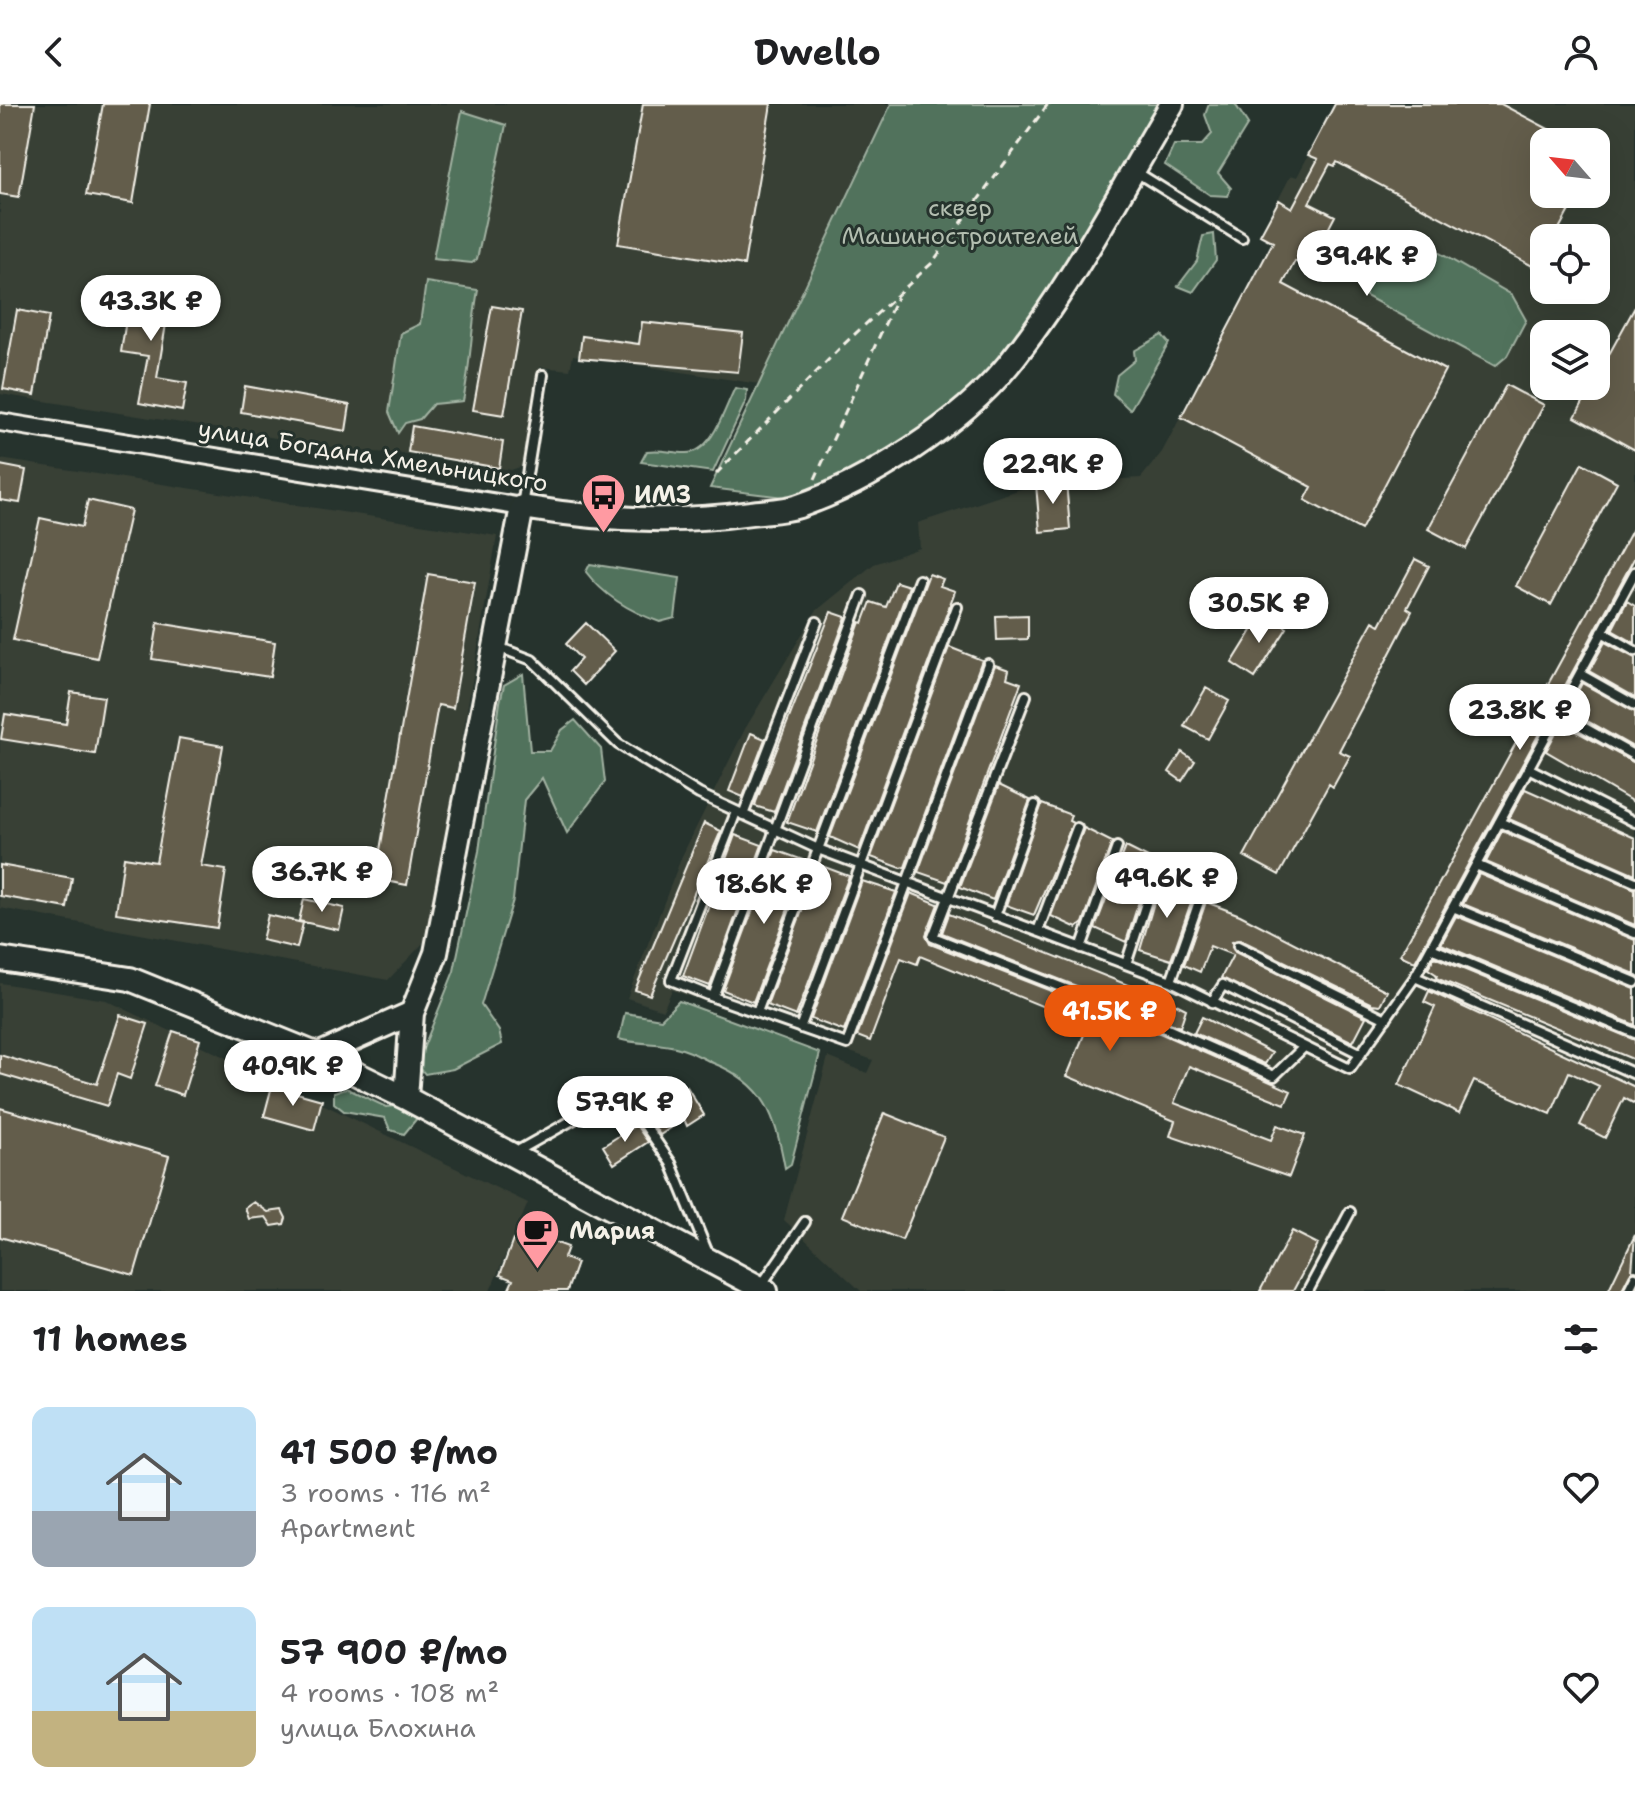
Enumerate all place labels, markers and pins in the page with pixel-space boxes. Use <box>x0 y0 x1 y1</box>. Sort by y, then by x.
pin: 39.4K ₽ <box>1293 230 1441 298</box>
pin: 43.3K ₽ <box>77 275 225 343</box>
pin: 22.9K ₽ <box>979 438 1127 506</box>
bus stop icon: ИМЗ <box>579 471 627 534</box>
place label: ИМЗ <box>634 479 691 511</box>
pin: 30.5K ₽ <box>1185 577 1333 645</box>
pin: 23.8K ₽ <box>1446 684 1594 752</box>
pin: 36.7K ₽ <box>248 846 396 914</box>
pin: 49.6K ₽ <box>1093 852 1241 920</box>
pin: 18.6K ₽ <box>690 858 838 926</box>
pin: 41.5K ₽ <box>1036 985 1184 1053</box>
pin: 40.9K ₽ <box>219 1040 367 1108</box>
pin: 57.9K ₽ <box>551 1076 699 1144</box>
cafe icon: Мария <box>514 1207 562 1270</box>
place label: Мария <box>569 1215 655 1247</box>

